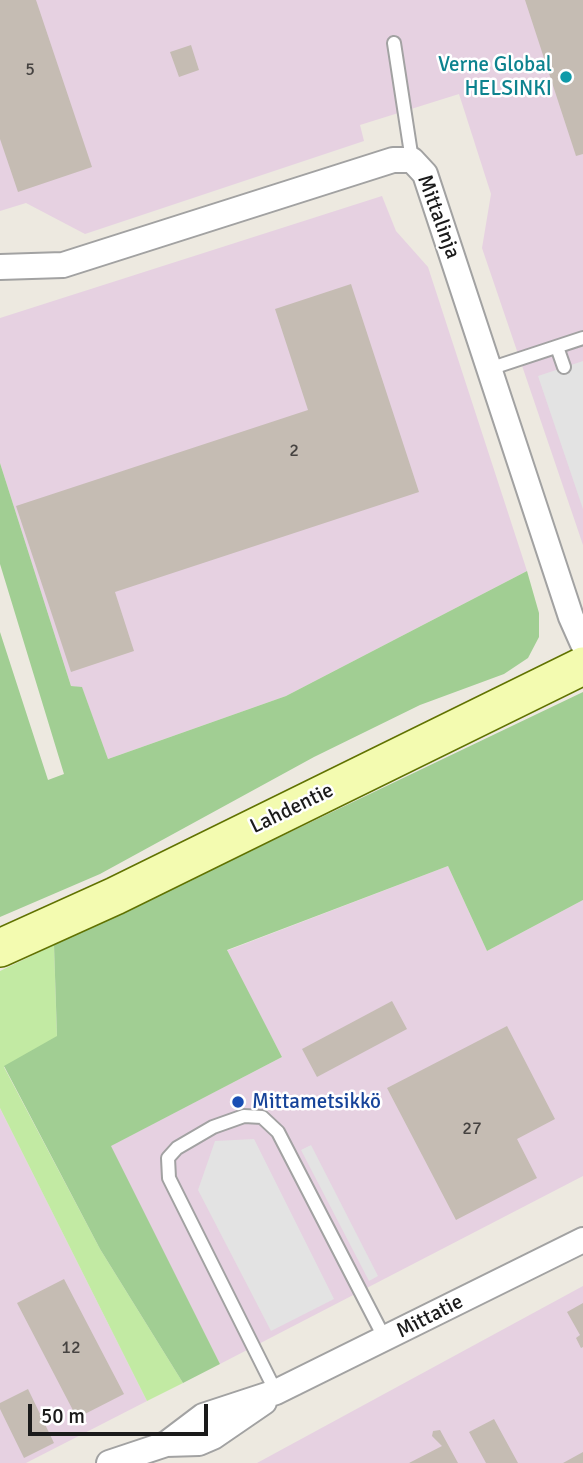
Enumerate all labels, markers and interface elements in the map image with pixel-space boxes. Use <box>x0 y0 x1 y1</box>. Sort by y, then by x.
place label: Verne Global HELSINKI <box>438 52 552 102</box>
house number: 5 <box>25 59 35 81</box>
marker: Verne Global HELSINKI <box>558 69 574 85</box>
street label: Mittalinja <box>411 172 465 262</box>
house number: 2 <box>289 440 299 462</box>
street label: Lahdentie <box>246 778 338 840</box>
place label: Mittametsikkö <box>252 1089 381 1115</box>
marker: Mittametsikkö <box>230 1094 246 1110</box>
house number: 27 <box>462 1118 482 1140</box>
street label: Mittatie <box>392 1290 468 1344</box>
house number: 12 <box>61 1337 81 1359</box>
scale bar <box>32 1390 212 1434</box>
text: 50 m <box>41 1403 85 1429</box>

